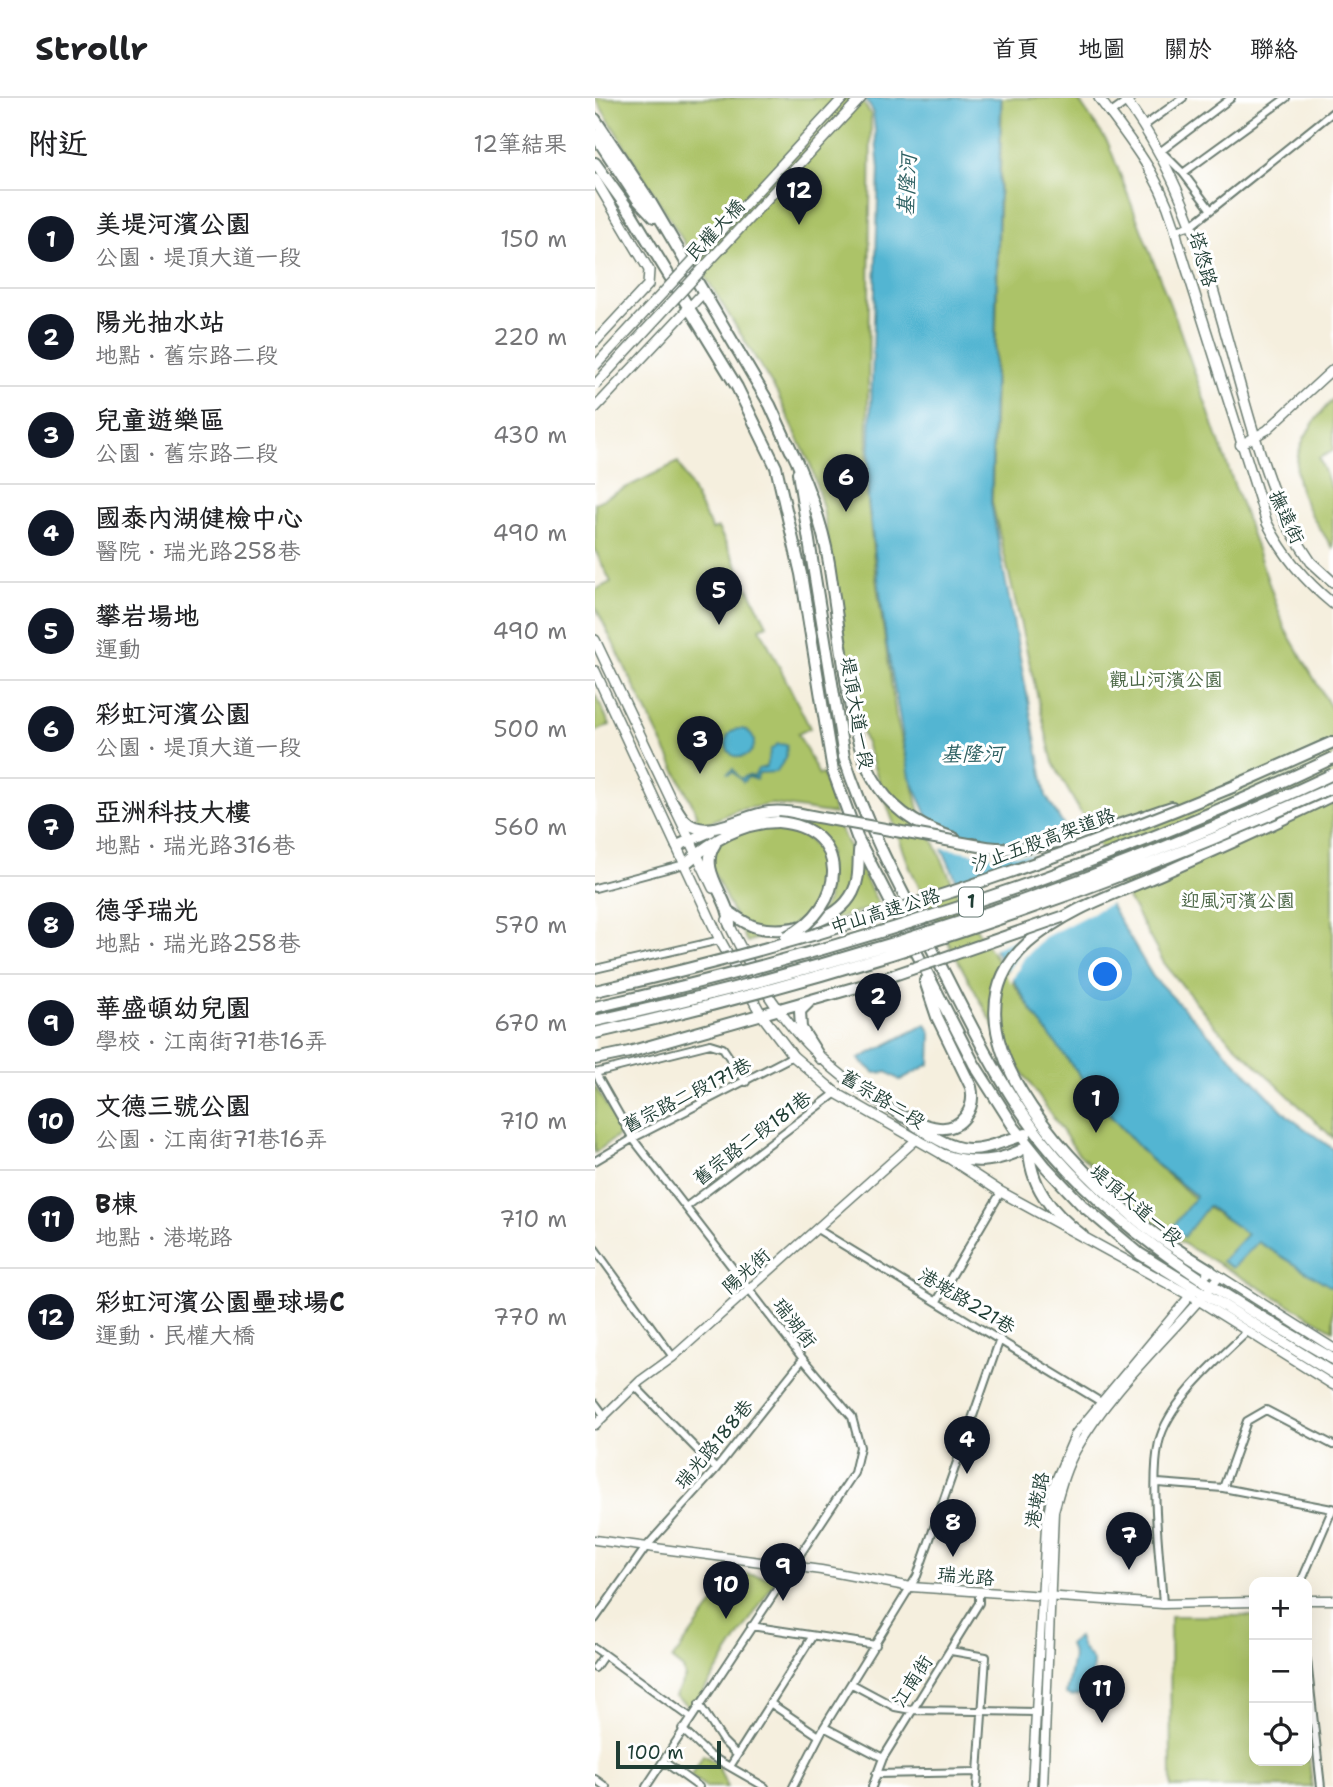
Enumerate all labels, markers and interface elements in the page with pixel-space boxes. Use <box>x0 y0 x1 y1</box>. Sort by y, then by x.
text: Strollr <box>35 26 148 71</box>
text: 首頁 <box>992 33 1040 65</box>
text: 地圖 <box>1078 33 1126 65</box>
text: 關於 <box>1164 33 1212 65</box>
text: 聯絡 <box>1250 33 1298 65</box>
text: 附近 <box>28 123 88 164</box>
text: 12筆結果 <box>473 129 567 159</box>
water label: 基隆河 <box>891 150 923 217</box>
pin: 12 <box>776 167 822 225</box>
street label: 民權大橋 <box>680 194 750 266</box>
text: 美堤河濱公園 <box>95 206 251 241</box>
text: 1 <box>46 224 56 254</box>
text: 150 m <box>500 224 567 254</box>
street label: 塔悠路 <box>1183 228 1223 290</box>
text: 公園 · 堤頂大道一段 <box>95 242 301 272</box>
text: 陽光抽水站 <box>95 304 225 339</box>
text: 2 <box>43 322 59 352</box>
text: 220 m <box>493 322 567 352</box>
text: 地點 · 舊宗路二段 <box>95 340 278 370</box>
text: 兒童遊樂區 <box>95 402 225 437</box>
text: 3 <box>43 420 59 450</box>
text: 430 m <box>493 420 567 450</box>
text: 公園 · 舊宗路二段 <box>95 438 278 468</box>
pin: 6 <box>823 454 869 512</box>
street label: 撫遠街 <box>1264 486 1310 548</box>
text: 國泰內湖健檢中心 <box>95 500 303 535</box>
text: 4 <box>43 518 59 548</box>
text: 490 m <box>492 518 567 548</box>
text: 醫院 · 瑞光路258巷 <box>95 536 300 566</box>
pin: 5 <box>696 567 742 625</box>
text: 攀岩場地 <box>95 598 199 633</box>
text: 5 <box>44 616 58 646</box>
text: 490 m <box>492 616 567 646</box>
text: 運動 <box>95 634 141 664</box>
street label: 堤頂大道一段 <box>835 655 879 771</box>
park label: 觀山河濱公園 <box>1109 667 1223 692</box>
text: 彩虹河濱公園 <box>95 696 251 731</box>
text: 6 <box>43 714 59 744</box>
text: 500 m <box>493 714 567 744</box>
pin: 3 <box>677 716 723 774</box>
text: 公園 · 堤頂大道一段 <box>95 732 301 762</box>
water label: 基隆河 <box>941 740 1006 768</box>
text: 亞洲科技大樓 <box>95 794 251 829</box>
street label: 汐止五股高架道路 <box>967 802 1119 878</box>
text: 7 <box>43 812 59 842</box>
text: 560 m <box>494 812 567 842</box>
text: 地點 · 瑞光路316巷 <box>95 830 295 860</box>
street label: 中山高速公路 <box>827 882 943 940</box>
road number: 1 <box>959 888 983 916</box>
park label: 迎風河濱公園 <box>1181 888 1295 913</box>
text: 德孚瑞光 <box>95 892 199 927</box>
text: 8 <box>43 910 59 940</box>
text: 570 m <box>495 910 567 940</box>
text: 地點 · 瑞光路258巷 <box>95 928 300 958</box>
your location <box>1088 957 1122 991</box>
pin: 2 <box>855 973 901 1031</box>
text: 華盛頓幼兒園 <box>95 990 251 1025</box>
text: 9 <box>43 1008 59 1038</box>
text: 670 m <box>494 1008 567 1038</box>
text: 學校 · 江南街71巷16弄 <box>95 1026 328 1056</box>
street label: 舊宗路二段171巷 <box>618 1052 756 1138</box>
street label: 舊宗路二段 <box>836 1064 930 1134</box>
pin: 1 <box>1073 1075 1119 1133</box>
street label: 舊宗路二段181巷 <box>688 1085 816 1191</box>
text: 文德三號公園 <box>95 1088 251 1123</box>
text: 10 <box>38 1106 64 1136</box>
text: 710 m <box>499 1106 567 1136</box>
text: 公園 · 江南街71巷16弄 <box>95 1124 328 1154</box>
street label: 堤頂大道一段 <box>1084 1159 1188 1251</box>
text: B棟 <box>95 1186 137 1221</box>
text: 11 <box>41 1204 61 1234</box>
text: 710 m <box>499 1204 567 1234</box>
text: 地點 · 港墘路 <box>95 1222 232 1252</box>
street label: 陽光街 <box>716 1243 776 1299</box>
street label: 港墘路221巷 <box>914 1262 1020 1340</box>
text: 彩虹河濱公園壘球場C <box>95 1284 345 1319</box>
street label: 瑞湖街 <box>768 1293 822 1353</box>
text: 12 <box>38 1302 64 1332</box>
text: 770 m <box>493 1302 567 1332</box>
text: 運動 · 民權大橋 <box>95 1320 255 1350</box>
street label: 瑞光路188巷 <box>669 1394 759 1494</box>
pin: 4 <box>944 1416 990 1474</box>
street label: 港墘路 <box>1019 1470 1055 1530</box>
pin: 8 <box>930 1499 976 1557</box>
pin: 7 <box>1106 1512 1152 1570</box>
pin: 9 <box>760 1543 806 1601</box>
pin: 10 <box>703 1561 749 1619</box>
street label: 瑞光路 <box>937 1561 995 1591</box>
map controls <box>1249 1577 1312 1766</box>
button: + <box>1249 1577 1312 1640</box>
button: − <box>1249 1640 1312 1703</box>
street label: 江南街 <box>886 1650 938 1712</box>
pin: 11 <box>1079 1665 1125 1723</box>
button: locate <box>1249 1703 1312 1766</box>
scale bar <box>616 1738 721 1770</box>
text: 100 m <box>627 1740 684 1765</box>

